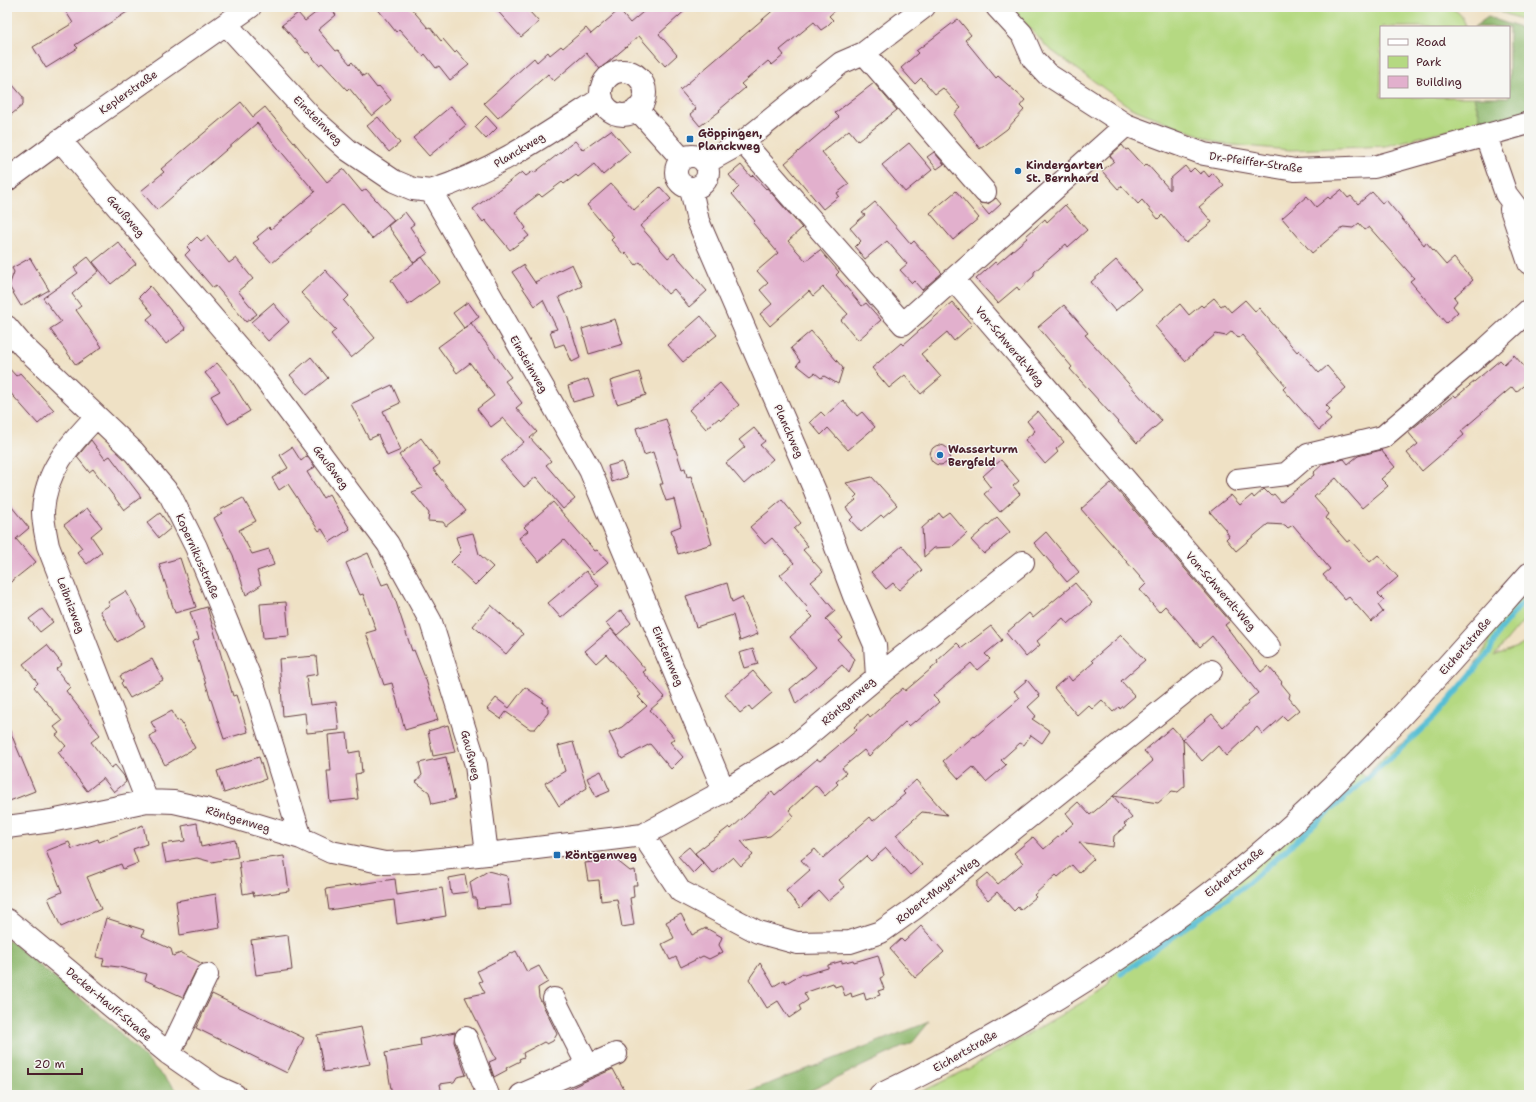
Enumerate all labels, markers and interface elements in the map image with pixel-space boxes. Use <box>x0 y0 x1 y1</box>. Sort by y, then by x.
legend <box>1380 26 1510 98</box>
text: Road <box>1416 34 1447 50</box>
text: Park <box>1416 54 1442 70</box>
street label: Keplerstraße <box>96 67 160 118</box>
text: Building <box>1416 74 1462 90</box>
street label: Einsteinweg <box>290 92 346 148</box>
place label: Göppingen, Planckweg <box>698 126 762 154</box>
street label: Planckweg <box>491 129 548 172</box>
marker: Göppingen, Planckweg <box>685 134 695 144</box>
street label: Dr.-Pfeiffer-Straße <box>1208 149 1304 176</box>
place label: Kindergarten St. Bernhard <box>1026 158 1104 186</box>
marker: Kindergarten St. Bernhard <box>1013 166 1023 176</box>
street label: Gaußweg <box>103 192 148 241</box>
street label: Von-Schwerdt-Weg <box>972 303 1048 390</box>
street label: Einsteinweg <box>506 333 551 396</box>
street label: Planckweg <box>770 402 807 461</box>
street label: Gaußweg <box>309 442 352 492</box>
place label: Wasserturm Bergfeld <box>948 442 1018 470</box>
marker: Wasserturm Bergfeld <box>935 450 945 460</box>
street label: Kopernikusstraße <box>172 511 223 601</box>
street label: Von-Schwerdt-Weg <box>1182 549 1259 634</box>
street label: Leibnizweg <box>53 575 88 636</box>
street label: Eichertstraße <box>1436 614 1495 678</box>
street label: Einsteinweg <box>648 624 687 689</box>
street label: Röntgenweg <box>818 674 879 729</box>
street label: Gaußweg <box>457 728 484 782</box>
street label: Röntgenweg <box>204 803 272 836</box>
street label: Eichertstraße <box>1202 844 1267 901</box>
place label: Röntgenweg <box>565 848 637 863</box>
marker: Röntgenweg <box>552 850 562 860</box>
street label: Robert-Mayer-Weg <box>893 853 982 927</box>
street label: Decker-Hauff-Straße <box>63 964 155 1045</box>
street label: Eichertstraße <box>930 1027 1000 1076</box>
scale bar <box>28 1050 82 1076</box>
text: 20 m <box>34 1056 65 1072</box>

